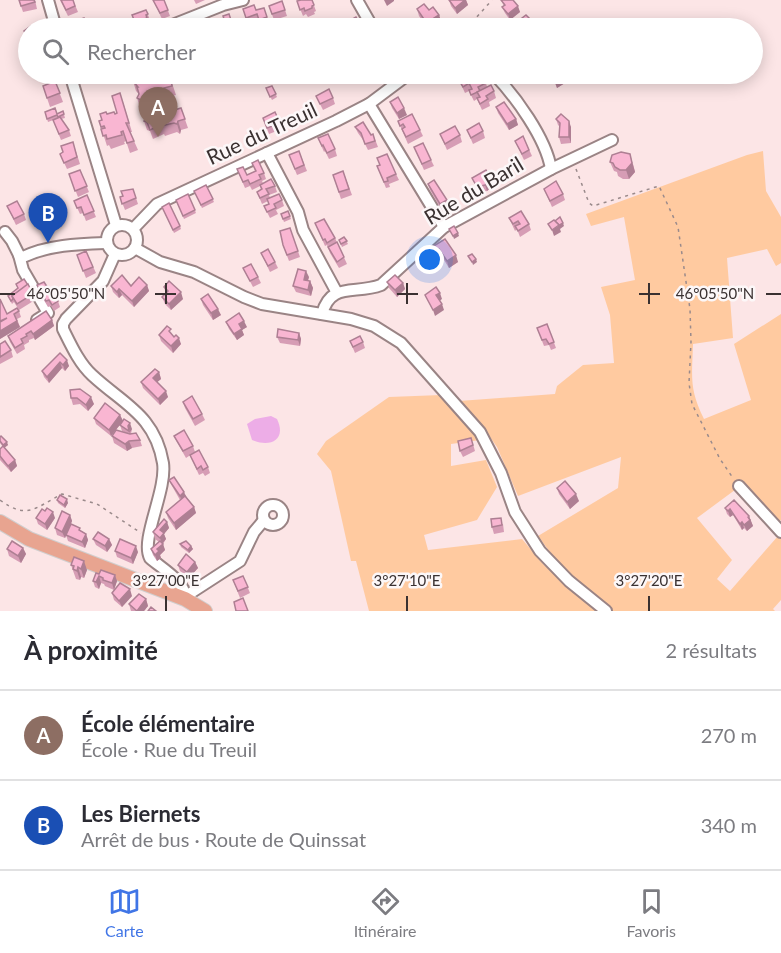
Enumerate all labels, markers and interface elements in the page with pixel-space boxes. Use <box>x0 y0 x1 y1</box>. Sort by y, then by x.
search box <box>18 18 763 84</box>
icon: search <box>39 35 72 68</box>
text: Rechercher <box>87 38 196 65</box>
pin: A <box>138 88 178 137</box>
street label: Rue du Treuil <box>202 96 321 169</box>
street label: Rue du Baril <box>419 150 527 229</box>
pin: B <box>28 194 68 243</box>
your location <box>415 245 444 274</box>
text: 46°05'50"N <box>27 284 105 302</box>
text: 46°05'50"N <box>676 284 754 302</box>
text: 3°27'00"E <box>133 571 200 589</box>
text: 3°27'10"E <box>374 571 441 589</box>
text: 3°27'20"E <box>616 571 683 589</box>
text: À proximité <box>24 634 158 666</box>
text: 2 résultats <box>666 638 757 662</box>
text: École élémentaire <box>81 710 255 737</box>
text: A <box>37 723 50 747</box>
text: 270 m <box>701 723 757 747</box>
text: École · Rue du Treuil <box>81 737 257 761</box>
text: Les Biernets <box>81 800 200 827</box>
text: B <box>37 813 50 837</box>
text: 340 m <box>701 813 757 837</box>
text: Arrêt de bus · Route de Quinssat <box>81 827 366 851</box>
tab: Carte <box>105 885 144 940</box>
tab: Itinéraire <box>354 885 417 940</box>
tab: Favoris <box>627 885 676 940</box>

